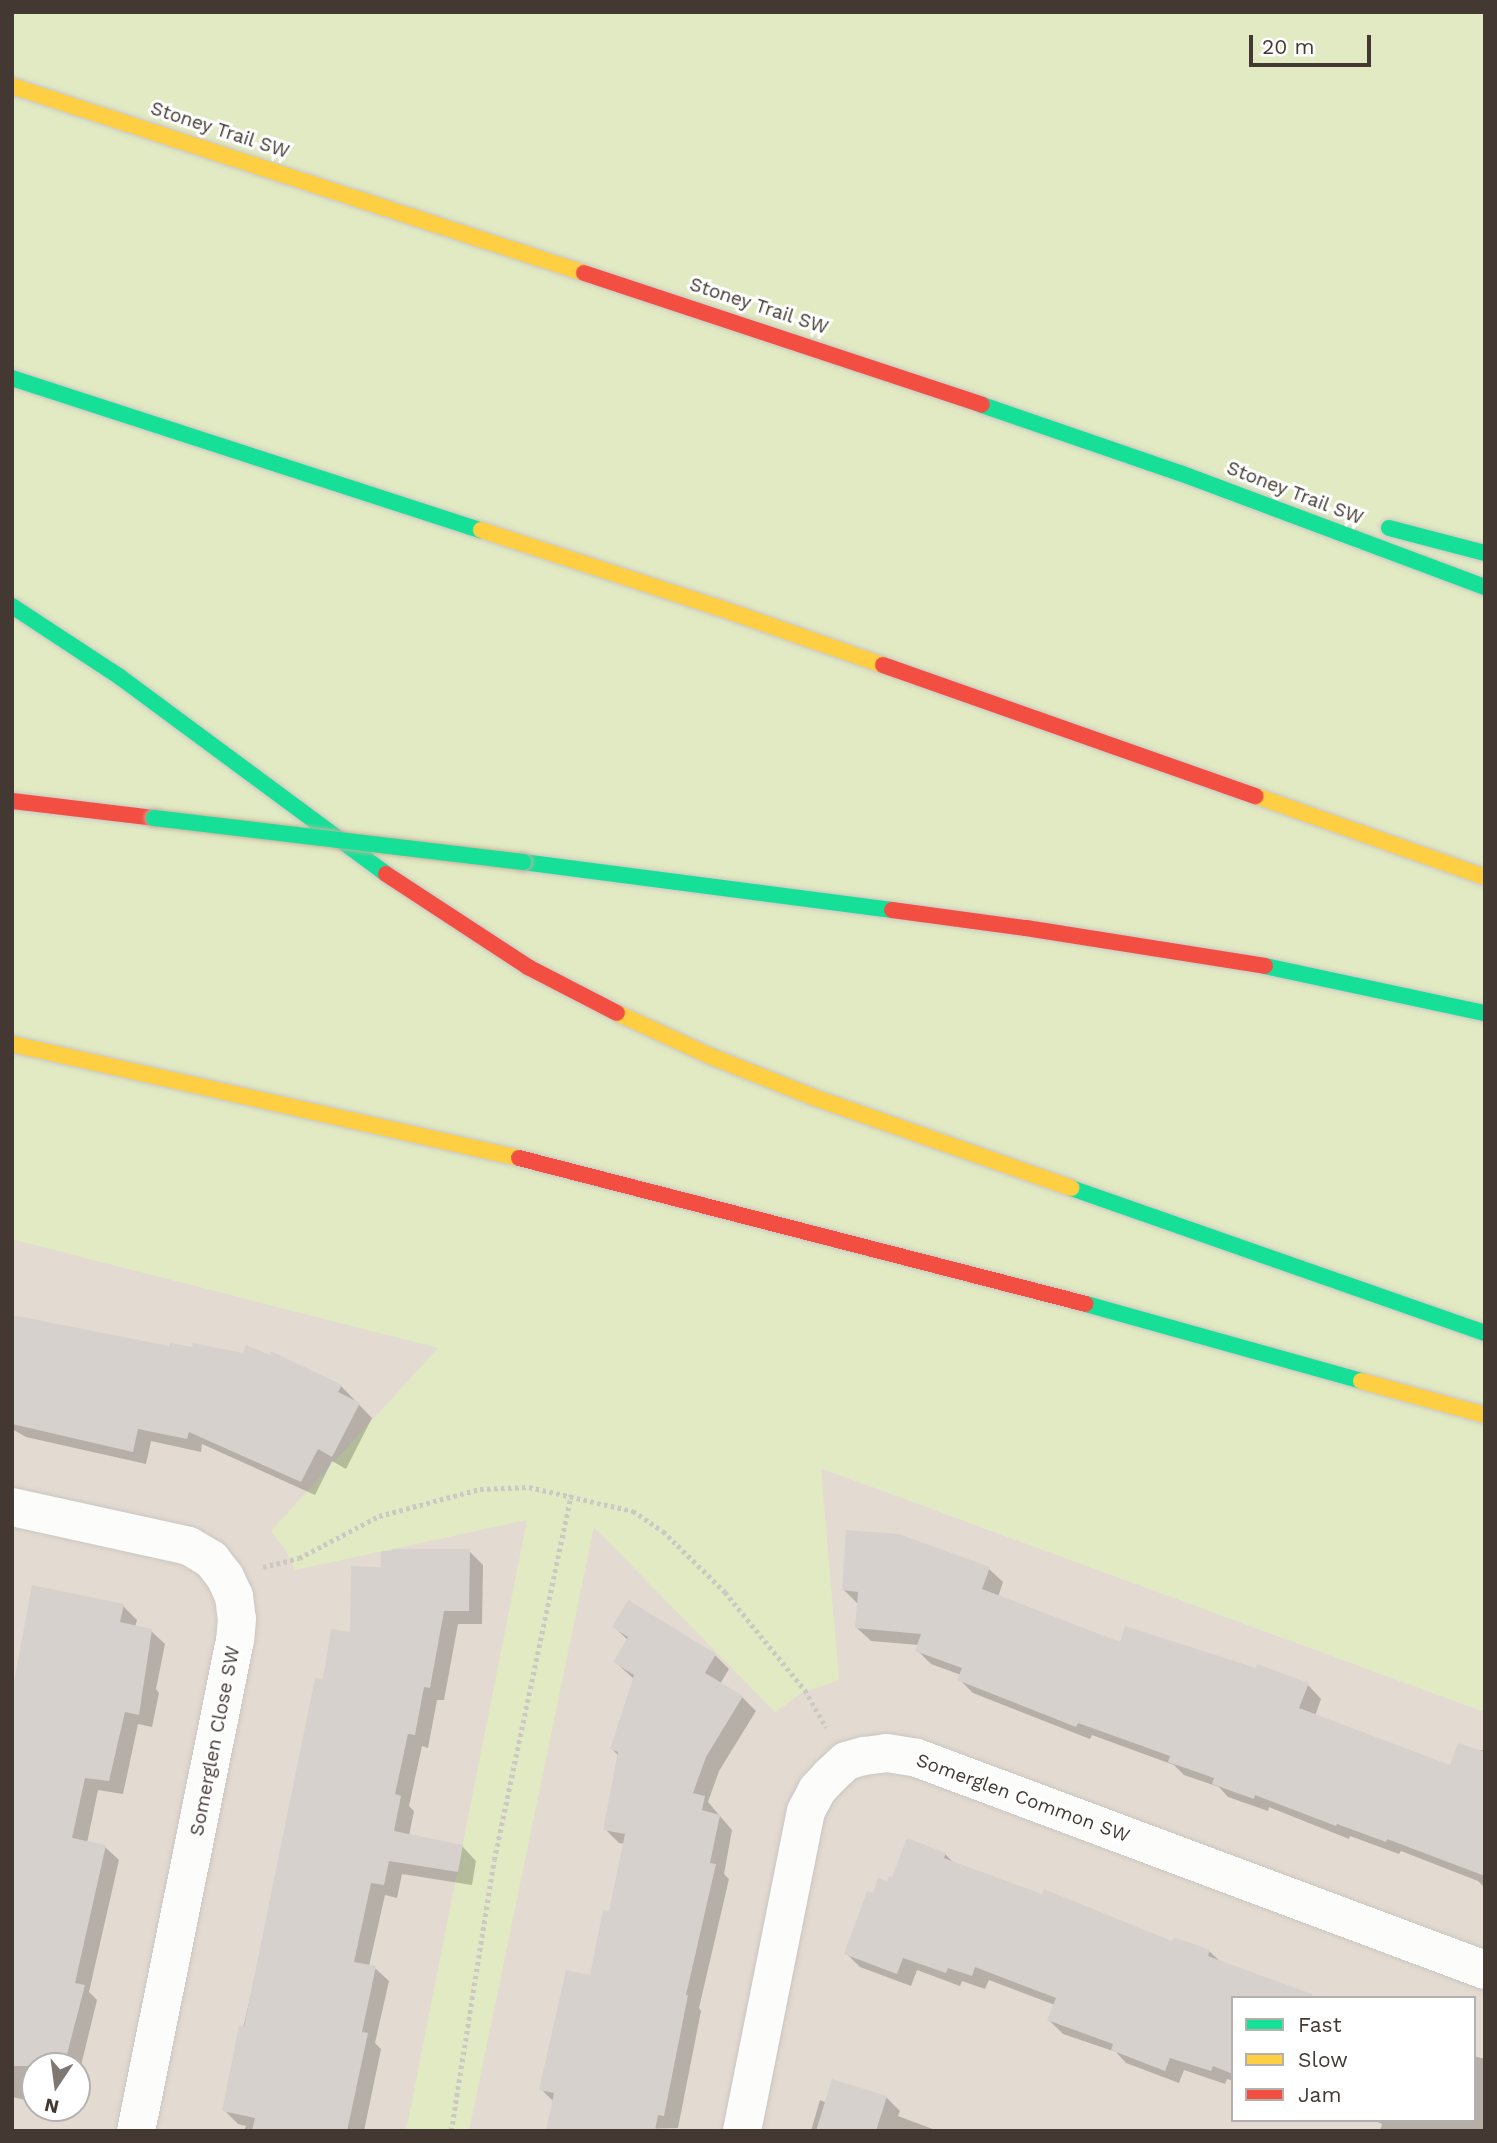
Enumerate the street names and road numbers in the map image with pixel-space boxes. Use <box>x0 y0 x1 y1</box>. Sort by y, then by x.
street label: Stoney Trail SW <box>147 97 293 163</box>
street label: Stoney Trail SW <box>686 273 832 339</box>
street label: Stoney Trail SW <box>1223 456 1367 530</box>
street label: Somerglen Close SW <box>185 1644 245 1838</box>
street label: Somerglen Common SW <box>913 1749 1133 1847</box>

